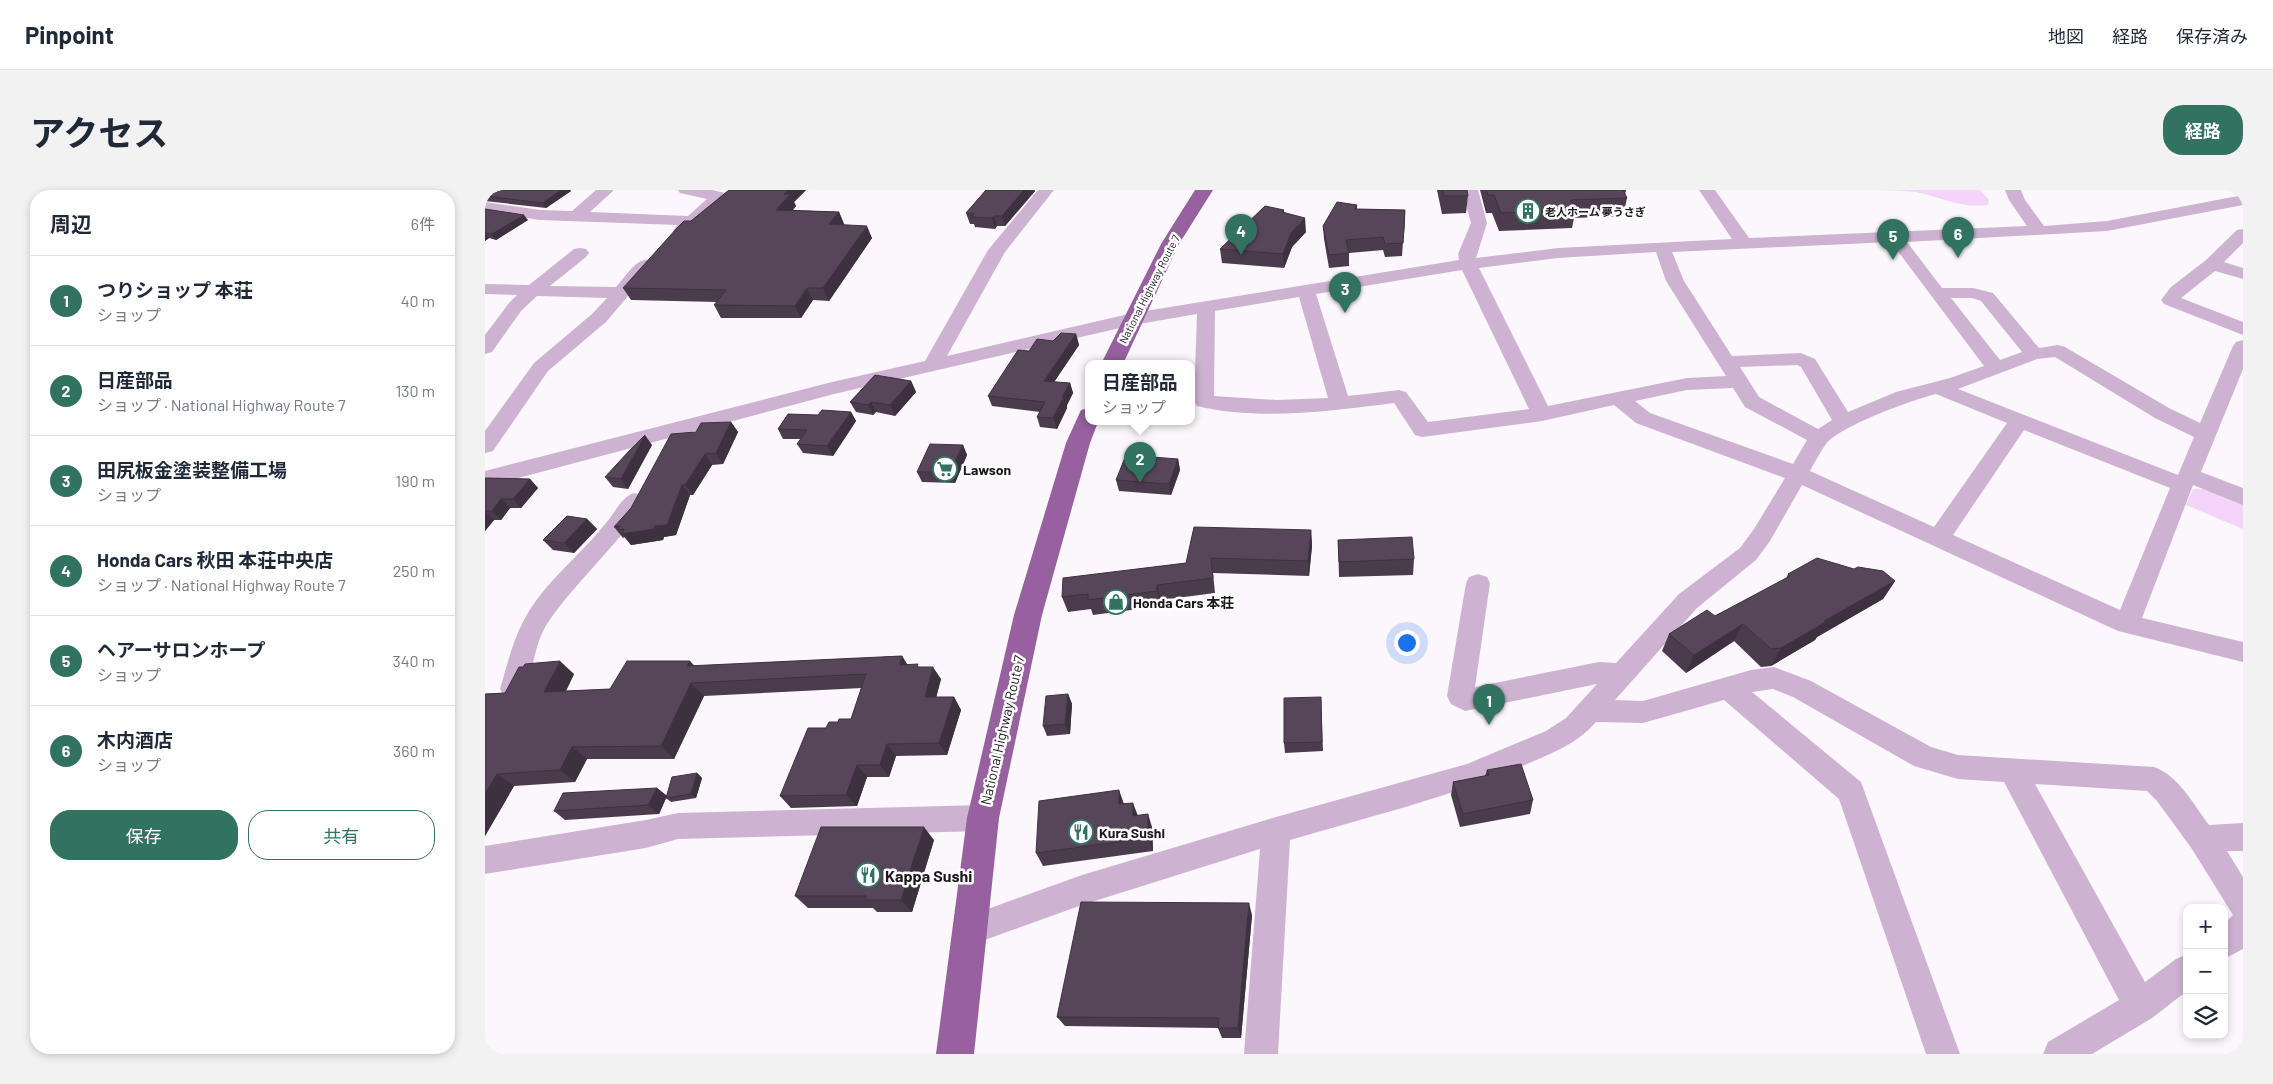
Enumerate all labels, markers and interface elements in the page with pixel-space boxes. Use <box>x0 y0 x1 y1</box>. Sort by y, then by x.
text: Pinpoint <box>25 20 114 49</box>
text: 地図 <box>2048 25 2084 47</box>
text: 経路 <box>2112 25 2148 47</box>
text: 保存済み <box>2176 25 2248 47</box>
button: 経路 <box>2163 105 2243 155</box>
text: アクセス <box>30 111 168 153</box>
building icon: 老人ホーム 夢うさぎ <box>1515 198 1541 224</box>
place label: 老人ホーム 夢うさぎ <box>1545 205 1646 218</box>
text: 周辺 <box>50 211 92 236</box>
text: 6件 <box>411 214 435 233</box>
pin: 4 <box>1225 214 1257 255</box>
pin: 6 <box>1942 217 1974 258</box>
pin: 5 <box>1877 219 1909 260</box>
street label: National Highway Route 7 <box>1116 233 1182 345</box>
pin: 3 <box>1329 272 1361 313</box>
text: つりショップ 本荘 <box>97 278 253 301</box>
text: 1 <box>63 291 69 310</box>
text: 40 m <box>401 291 435 310</box>
text: ショップ <box>97 305 161 324</box>
popup <box>1085 360 1195 425</box>
text: 日産部品 <box>97 368 173 391</box>
text: 日産部品 <box>1102 370 1178 393</box>
text: 2 <box>62 381 70 400</box>
text: 130 m <box>396 381 435 400</box>
text: ショップ · National Highway Route 7 <box>97 395 346 414</box>
text: ショップ <box>1102 397 1166 416</box>
pin: 2 <box>1124 442 1156 483</box>
supermarket icon: Lawson <box>932 456 958 482</box>
text: 田尻板金塗装整備工場 <box>97 458 287 481</box>
place label: Lawson <box>963 461 1011 478</box>
text: 3 <box>62 471 70 490</box>
text: 190 m <box>396 471 435 490</box>
text: ショップ <box>97 485 161 504</box>
text: Honda Cars 秋田 本荘中央店 <box>97 548 333 571</box>
text: 4 <box>61 561 71 580</box>
text: 250 m <box>393 561 435 580</box>
text: ショップ · National Highway Route 7 <box>97 575 346 594</box>
shop icon: Honda Cars 本荘 <box>1103 589 1129 615</box>
place label: Honda Cars 本荘 <box>1133 594 1234 611</box>
your location <box>1394 630 1420 656</box>
text: ヘアーサロンホープ <box>97 638 265 661</box>
text: 5 <box>62 651 70 670</box>
text: 340 m <box>392 651 435 670</box>
street label: National Highway Route 7 <box>977 653 1028 806</box>
text: ショップ <box>97 665 161 684</box>
pin: 1 <box>1473 684 1505 725</box>
text: 木内酒店 <box>97 728 173 751</box>
text: 6 <box>62 741 70 760</box>
text: 360 m <box>393 741 435 760</box>
text: ショップ <box>97 755 161 774</box>
button: 保存 <box>50 810 238 860</box>
button: 共有 <box>248 810 435 860</box>
restaurant icon: Kura Sushi <box>1068 819 1094 845</box>
place label: Kura Sushi <box>1099 824 1165 841</box>
restaurant icon: Kappa Sushi <box>855 862 881 888</box>
place label: Kappa Sushi <box>885 866 972 885</box>
map controls <box>2183 904 2228 1039</box>
button: + <box>2183 904 2228 949</box>
button: − <box>2183 949 2228 994</box>
button: layers <box>2183 994 2228 1039</box>

